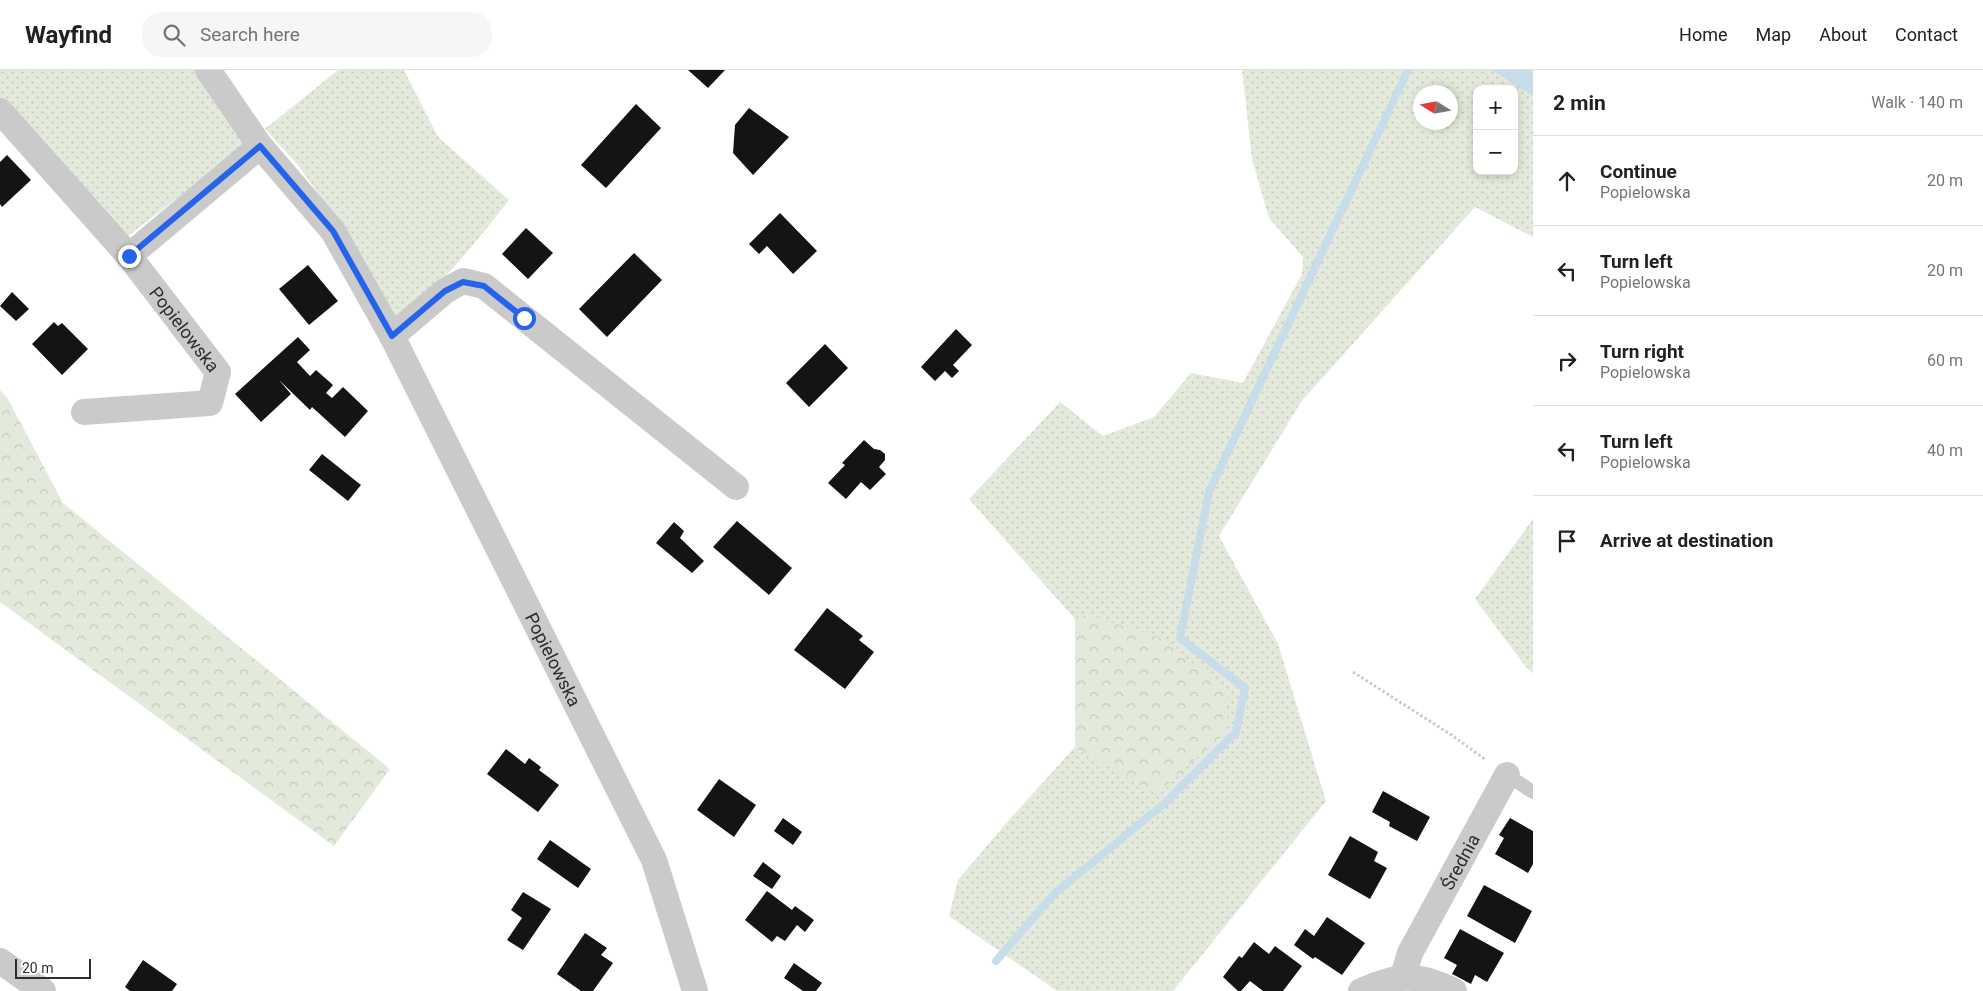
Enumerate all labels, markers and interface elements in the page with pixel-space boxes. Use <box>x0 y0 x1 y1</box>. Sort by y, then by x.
search box <box>142 12 492 57</box>
text: Wayfind <box>25 21 112 49</box>
icon: search <box>160 21 188 49</box>
text: Search here <box>200 23 300 46</box>
text: Home <box>1679 24 1728 45</box>
text: Map <box>1756 24 1791 45</box>
text: About <box>1819 24 1867 45</box>
text: Contact <box>1895 24 1958 45</box>
north arrow <box>1413 85 1458 130</box>
map controls <box>1473 85 1518 175</box>
button: + <box>1473 85 1518 130</box>
text: 2 min <box>1553 91 1606 115</box>
text: Walk · 140 m <box>1871 93 1963 112</box>
button: − <box>1473 130 1518 175</box>
text: Continue <box>1600 160 1677 183</box>
icon: ahead <box>1553 167 1581 195</box>
text: 20 m <box>1927 171 1963 190</box>
text: Popielowska <box>1600 183 1691 202</box>
route end <box>118 245 141 268</box>
text: Turn left <box>1600 250 1673 273</box>
icon: left <box>1553 257 1581 285</box>
text: 20 m <box>1927 261 1963 280</box>
text: Popielowska <box>1600 273 1691 292</box>
street label: Popielowska <box>146 282 224 376</box>
route start <box>513 307 536 330</box>
text: Turn right <box>1600 340 1684 363</box>
icon: right <box>1553 347 1581 375</box>
text: 60 m <box>1927 351 1963 370</box>
text: Popielowska <box>1600 363 1691 382</box>
text: Turn left <box>1600 430 1673 453</box>
icon: left <box>1553 437 1581 465</box>
text: 40 m <box>1927 441 1963 460</box>
text: Popielowska <box>1600 453 1691 472</box>
icon: arrive <box>1553 527 1581 555</box>
text: Arrive at destination <box>1600 529 1773 552</box>
street label: Popielowska <box>521 609 586 710</box>
street label: Średnia <box>1436 830 1483 893</box>
scale bar <box>15 956 91 979</box>
text: 20 m <box>22 960 54 976</box>

